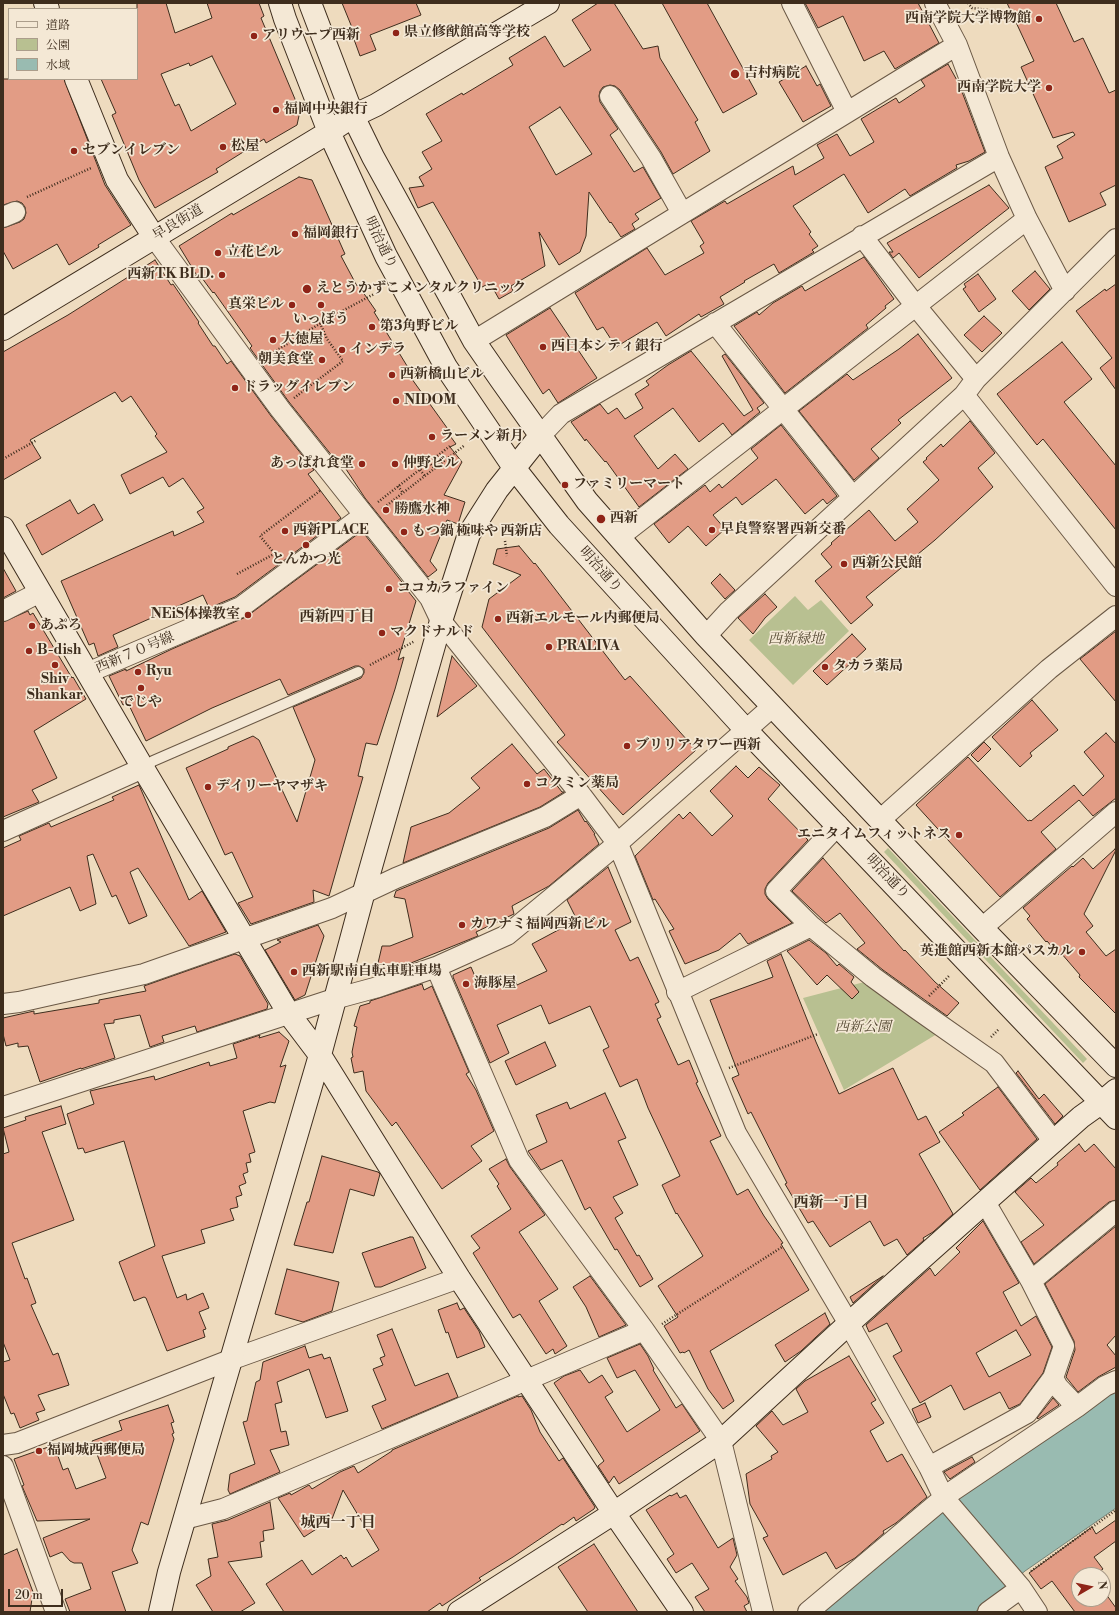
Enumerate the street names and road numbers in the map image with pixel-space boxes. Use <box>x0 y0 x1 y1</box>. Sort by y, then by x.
street label: 早良街道 <box>150 201 206 245</box>
street label: 明治通り <box>360 214 400 272</box>
street label: 明治通り <box>575 544 625 596</box>
street label: 西新７０号線 <box>93 629 177 677</box>
street label: 明治通り <box>862 851 912 903</box>

